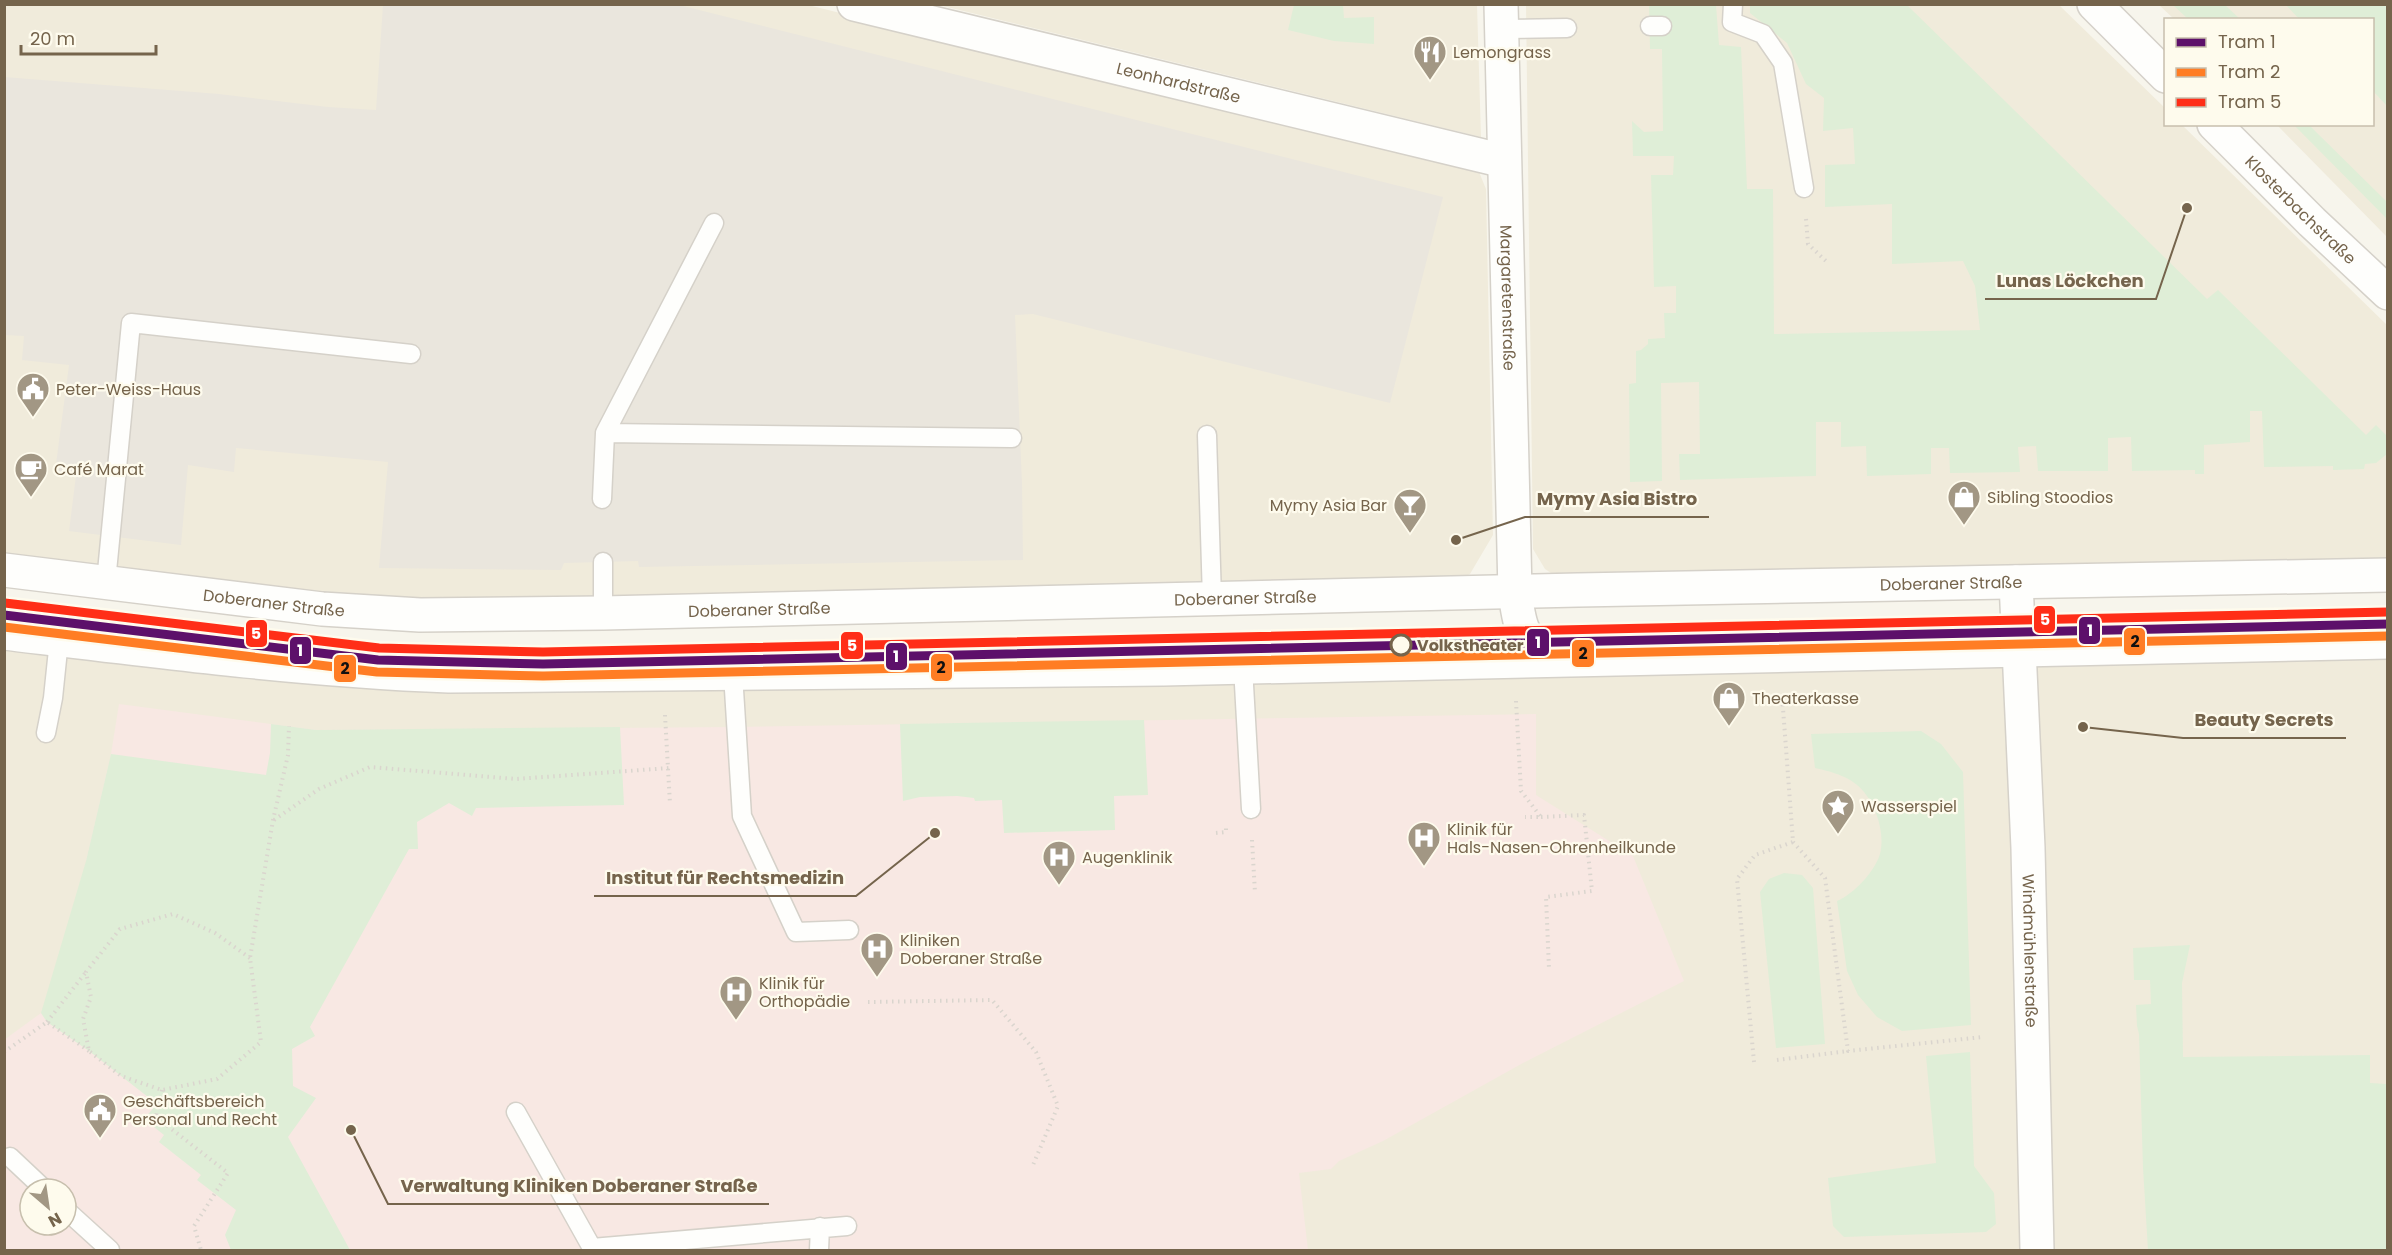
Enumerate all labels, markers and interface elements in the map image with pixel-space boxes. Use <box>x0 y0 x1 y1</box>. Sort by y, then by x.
scale bar <box>21 18 156 56</box>
legend <box>2164 18 2374 126</box>
text: 20 m <box>30 26 75 51</box>
text: Tram 1 <box>2218 29 2276 54</box>
restaurant icon: Lemongrass <box>1412 34 1448 81</box>
place label: Lemongrass <box>1453 41 1551 64</box>
street label: Leonhardstraße <box>1114 56 1243 109</box>
text: Tram 2 <box>2218 59 2280 84</box>
text: Tram 5 <box>2218 89 2281 114</box>
street label: Klosterbachstraße <box>2240 150 2362 269</box>
street label: Margaretenstraße <box>1495 225 1521 371</box>
callout: Lunas Löckchen <box>1985 263 2156 299</box>
text: Lunas Löckchen <box>1996 268 2144 293</box>
public building icon: Peter-Weiss-Haus <box>15 371 51 418</box>
place label: Peter-Weiss-Haus <box>56 378 201 401</box>
cafe icon: Café Marat <box>13 451 49 498</box>
place label: Café Marat <box>54 458 144 481</box>
shop icon: Sibling Stoodios <box>1946 479 1982 526</box>
callout: Mymy Asia Bistro <box>1525 481 1709 517</box>
text: Mymy Asia Bistro <box>1537 486 1697 511</box>
place label: Sibling Stoodios <box>1987 486 2113 509</box>
bar icon: Mymy Asia Bar <box>1392 487 1428 534</box>
place label: Mymy Asia Bar <box>1270 494 1387 517</box>
street label: Doberaner Straße <box>1880 570 2023 596</box>
street label: Doberaner Straße <box>202 583 346 622</box>
street label: Doberaner Straße <box>1174 585 1317 611</box>
street label: Doberaner Straße <box>688 596 831 622</box>
line badge: 5 <box>2033 605 2056 634</box>
text: 5 <box>2040 608 2050 631</box>
line badge: 1 <box>2078 616 2101 645</box>
line badge: 5 <box>245 619 268 648</box>
text: 1 <box>2087 619 2093 642</box>
text: 5 <box>251 622 261 645</box>
line badge: 2 <box>2123 627 2146 656</box>
line badge: 1 <box>1526 628 1550 657</box>
text: 2 <box>2130 630 2140 653</box>
line badge: 5 <box>840 631 864 660</box>
text: 1 <box>1535 631 1541 654</box>
text: 5 <box>847 634 857 657</box>
marker: Volkstheater <box>1390 634 1412 656</box>
place label: Volkstheater <box>1417 634 1524 657</box>
line badge: 1 <box>289 636 312 665</box>
text: 1 <box>297 639 303 662</box>
line badge: 2 <box>1571 639 1595 668</box>
line badge: 1 <box>885 642 908 671</box>
text: 2 <box>1578 642 1588 665</box>
text: 1 <box>893 645 899 668</box>
line badge: 2 <box>930 653 953 682</box>
line badge: 2 <box>333 654 357 683</box>
text: 2 <box>936 656 946 679</box>
text: 2 <box>340 657 350 680</box>
shop icon: Theaterkasse <box>1711 680 1747 727</box>
place label: Theaterkasse <box>1752 687 1859 710</box>
callout: Beauty Secrets <box>2183 702 2346 738</box>
text: Beauty Secrets <box>2195 707 2334 732</box>
place icon: Wasserspiel <box>1820 788 1856 835</box>
place label: Wasserspiel <box>1861 795 1957 818</box>
place label: Klinik für Hals-Nasen-Ohrenheilkunde <box>1447 818 1676 859</box>
hospital icon: Klinik für Hals-Nasen-Ohrenheilkunde <box>1406 820 1442 867</box>
hospital icon: Augenklinik <box>1041 839 1077 886</box>
place label: Augenklinik <box>1082 846 1173 869</box>
callout: Institut für Rechtsmedizin <box>594 860 856 896</box>
text: Institut für Rechtsmedizin <box>606 865 844 890</box>
street label: Windmühlenstraße <box>2017 874 2044 1028</box>
place label: Kliniken Doberaner Straße <box>900 929 1042 970</box>
hospital icon: Kliniken Doberaner Straße <box>859 931 895 978</box>
place label: Klinik für Orthopädie <box>759 972 850 1013</box>
hospital icon: Klinik für Orthopädie <box>718 974 754 1021</box>
place label: Geschäftsbereich Personal und Recht <box>123 1090 277 1131</box>
public building icon: Geschäftsbereich Personal und Recht <box>82 1092 118 1139</box>
callout: Verwaltung Kliniken Doberaner Straße <box>388 1168 769 1204</box>
text: Verwaltung Kliniken Doberaner Straße <box>400 1173 758 1198</box>
north arrow <box>18 1177 78 1237</box>
text: N <box>44 1207 66 1233</box>

